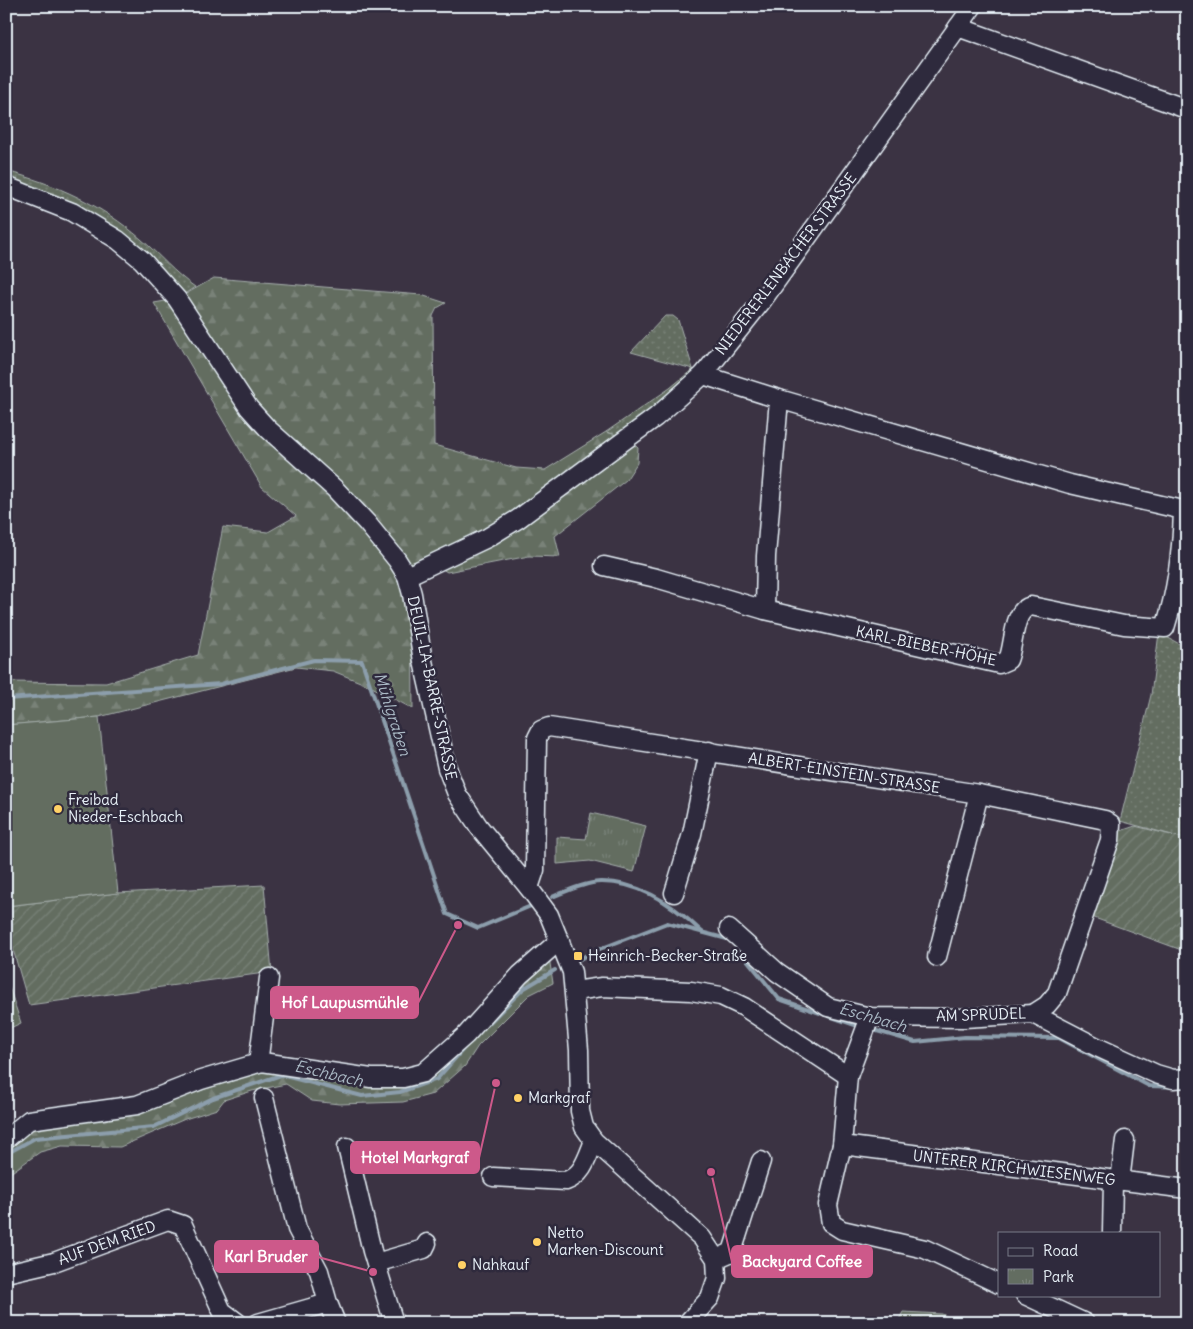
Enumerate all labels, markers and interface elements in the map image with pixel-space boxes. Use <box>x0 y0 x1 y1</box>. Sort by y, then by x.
street label: NIEDERERLENBACHER STRASSE <box>711 169 860 359</box>
street label: DEUIL-LA-BARRE-STRASSE <box>404 594 461 782</box>
street label: KARL-BIEBER-HÖHE <box>854 621 998 670</box>
water label: Mühlgraben <box>370 670 416 759</box>
street label: ALBERT-EINSTEIN-STRASSE <box>747 748 941 797</box>
place label: Freibad Nieder-Eschbach <box>68 790 184 826</box>
marker: Freibad Nieder-Eschbach <box>52 803 64 815</box>
place label: Heinrich-Becker-Straße <box>588 946 747 965</box>
marker: Heinrich-Becker-Straße <box>572 950 584 962</box>
callout: Hof Laupusmühle <box>271 987 418 1018</box>
text: Hof Laupusmühle <box>282 992 409 1013</box>
water label: Eschbach <box>837 998 910 1036</box>
street label: AM SPRUDEL <box>936 1003 1026 1026</box>
water label: Eschbach <box>293 1055 366 1091</box>
place label: Markgraf <box>528 1088 591 1107</box>
marker: Markgraf <box>512 1092 524 1104</box>
callout: Hotel Markgraf <box>351 1142 479 1173</box>
street label: UNTERER KIRCHWIESENWEG <box>912 1146 1117 1189</box>
text: Hotel Markgraf <box>361 1147 470 1168</box>
street label: AUF DEM RIED <box>55 1216 158 1269</box>
place label: Netto Marken-Discount <box>547 1223 663 1259</box>
legend <box>998 1232 1160 1296</box>
marker: Netto Marken-Discount <box>531 1236 543 1248</box>
callout: Karl Bruder <box>215 1241 318 1272</box>
text: Road <box>1043 1241 1078 1260</box>
text: Karl Bruder <box>224 1246 308 1266</box>
callout: Backyard Coffee <box>732 1246 872 1277</box>
text: Backyard Coffee <box>742 1251 862 1272</box>
place label: Nahkauf <box>472 1255 530 1274</box>
marker: Nahkauf <box>456 1259 468 1271</box>
text: Park <box>1043 1267 1074 1286</box>

